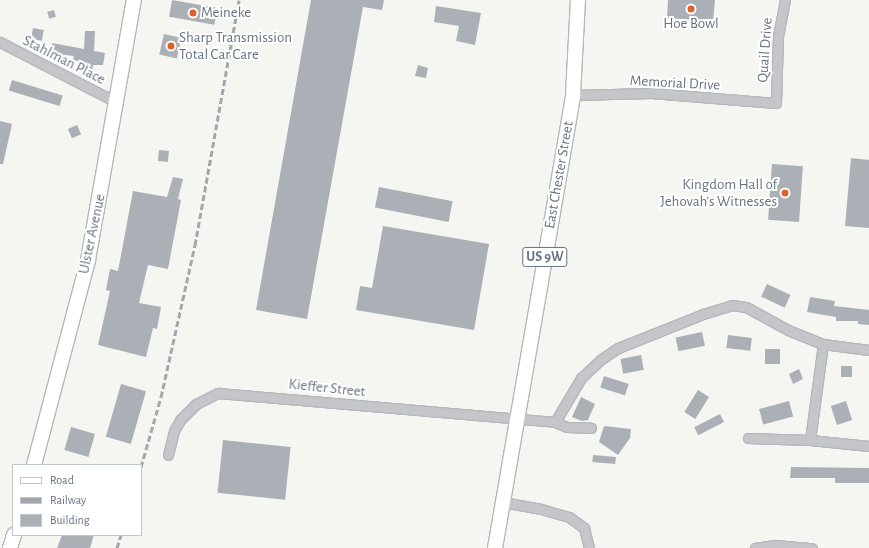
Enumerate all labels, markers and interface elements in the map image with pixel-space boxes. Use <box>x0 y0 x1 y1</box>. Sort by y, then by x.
place label: Meineke <box>201 4 251 22</box>
marker: Hoe Bowl <box>686 4 696 14</box>
marker: Meineke <box>188 8 198 18</box>
place label: Hoe Bowl <box>663 15 719 33</box>
street label: Quail Drive <box>754 17 776 83</box>
place label: Sharp Transmission Total Car Care <box>179 28 292 63</box>
street label: Stahlman Place <box>20 31 108 89</box>
marker: Sharp Transmission Total Car Care <box>166 41 176 51</box>
street label: Memorial Drive <box>629 72 721 94</box>
street label: East Chester Street <box>541 120 577 230</box>
place label: Kingdom Hall of Jehovah's Witnesses <box>660 175 777 210</box>
marker: Kingdom Hall of Jehovah's Witnesses <box>780 188 790 198</box>
street label: Ulster Avenue <box>75 192 109 276</box>
road number: US 9W <box>522 245 568 269</box>
street label: Kieffer Street <box>288 375 366 401</box>
legend <box>12 464 142 536</box>
text: Road <box>50 474 74 486</box>
text: Railway <box>50 494 86 506</box>
text: Building <box>50 514 90 526</box>

